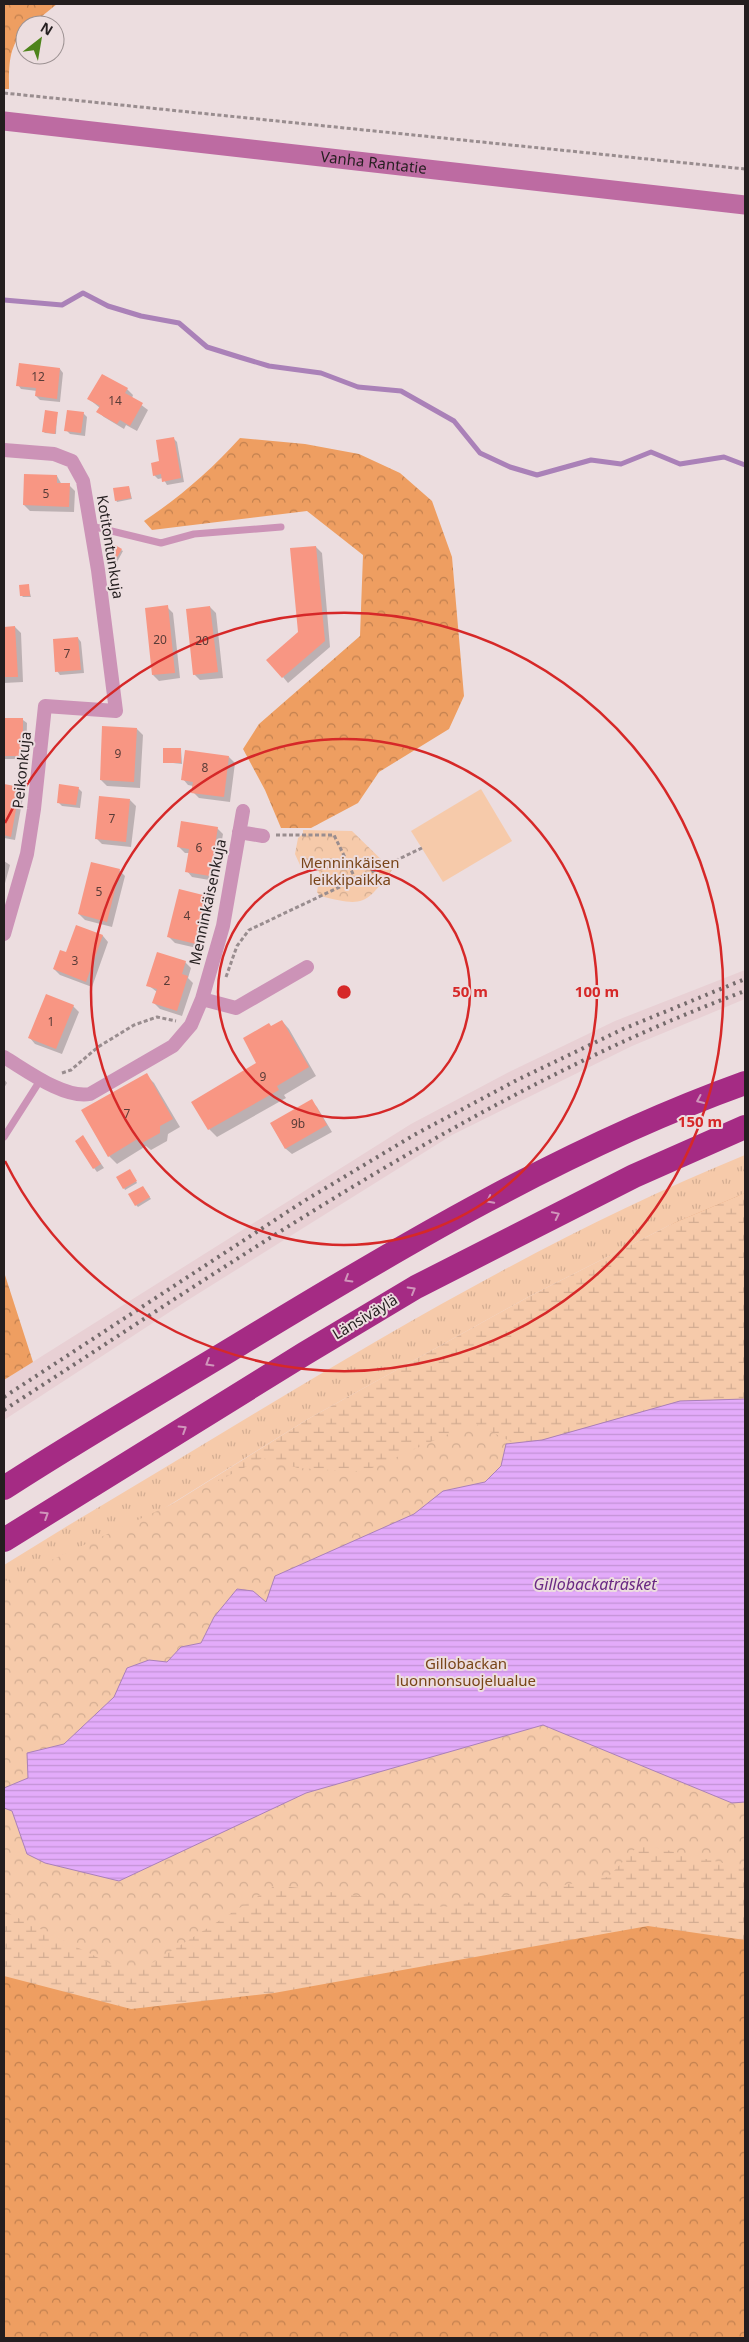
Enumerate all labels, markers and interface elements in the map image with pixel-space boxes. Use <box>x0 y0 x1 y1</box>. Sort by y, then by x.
north arrow <box>15 15 65 65</box>
text: N <box>37 17 57 40</box>
street label: Vanha Rantatie <box>320 146 428 178</box>
house number: 12 <box>31 368 45 385</box>
house number: 14 <box>108 392 122 409</box>
house number: 5 <box>43 485 50 502</box>
street label: Kotitontunkuja <box>93 493 129 600</box>
house number: 20 <box>153 631 167 648</box>
house number: 20 <box>195 632 209 649</box>
house number: 7 <box>64 645 71 662</box>
street label: Peikonkuja <box>7 730 35 809</box>
house number: 9 <box>115 745 122 762</box>
house number: 8 <box>202 759 209 776</box>
house number: 7 <box>109 810 116 827</box>
street label: Menninkäisenkuja <box>184 837 230 967</box>
house number: 6 <box>196 839 203 856</box>
park label: Menninkäisen leikkipaikka <box>301 852 399 889</box>
house number: 5 <box>96 883 103 900</box>
house number: 4 <box>184 907 191 924</box>
house number: 3 <box>72 952 79 969</box>
house number: 2 <box>164 972 171 989</box>
text: 50 m <box>452 981 488 1001</box>
text: 100 m <box>575 981 619 1001</box>
centre of rings <box>335 983 353 1001</box>
house number: 1 <box>48 1013 54 1030</box>
house number: 9 <box>260 1068 267 1085</box>
one-way arrow <box>696 1094 705 1105</box>
house number: 7 <box>124 1105 131 1122</box>
text: 150 m <box>678 1111 722 1131</box>
house number: 9b <box>291 1115 305 1132</box>
one-way arrow <box>486 1194 495 1204</box>
one-way arrow <box>551 1211 560 1221</box>
one-way arrow <box>344 1272 353 1282</box>
one-way arrow <box>406 1286 415 1296</box>
street label: Länsiväylä <box>328 1289 401 1343</box>
one-way arrow <box>205 1356 214 1366</box>
one-way arrow <box>178 1426 187 1435</box>
one-way arrow <box>40 1511 49 1521</box>
water label: Gillobackaträsket <box>533 1573 657 1595</box>
park label: Gillobackan luonnonsuojelualue <box>396 1653 536 1690</box>

